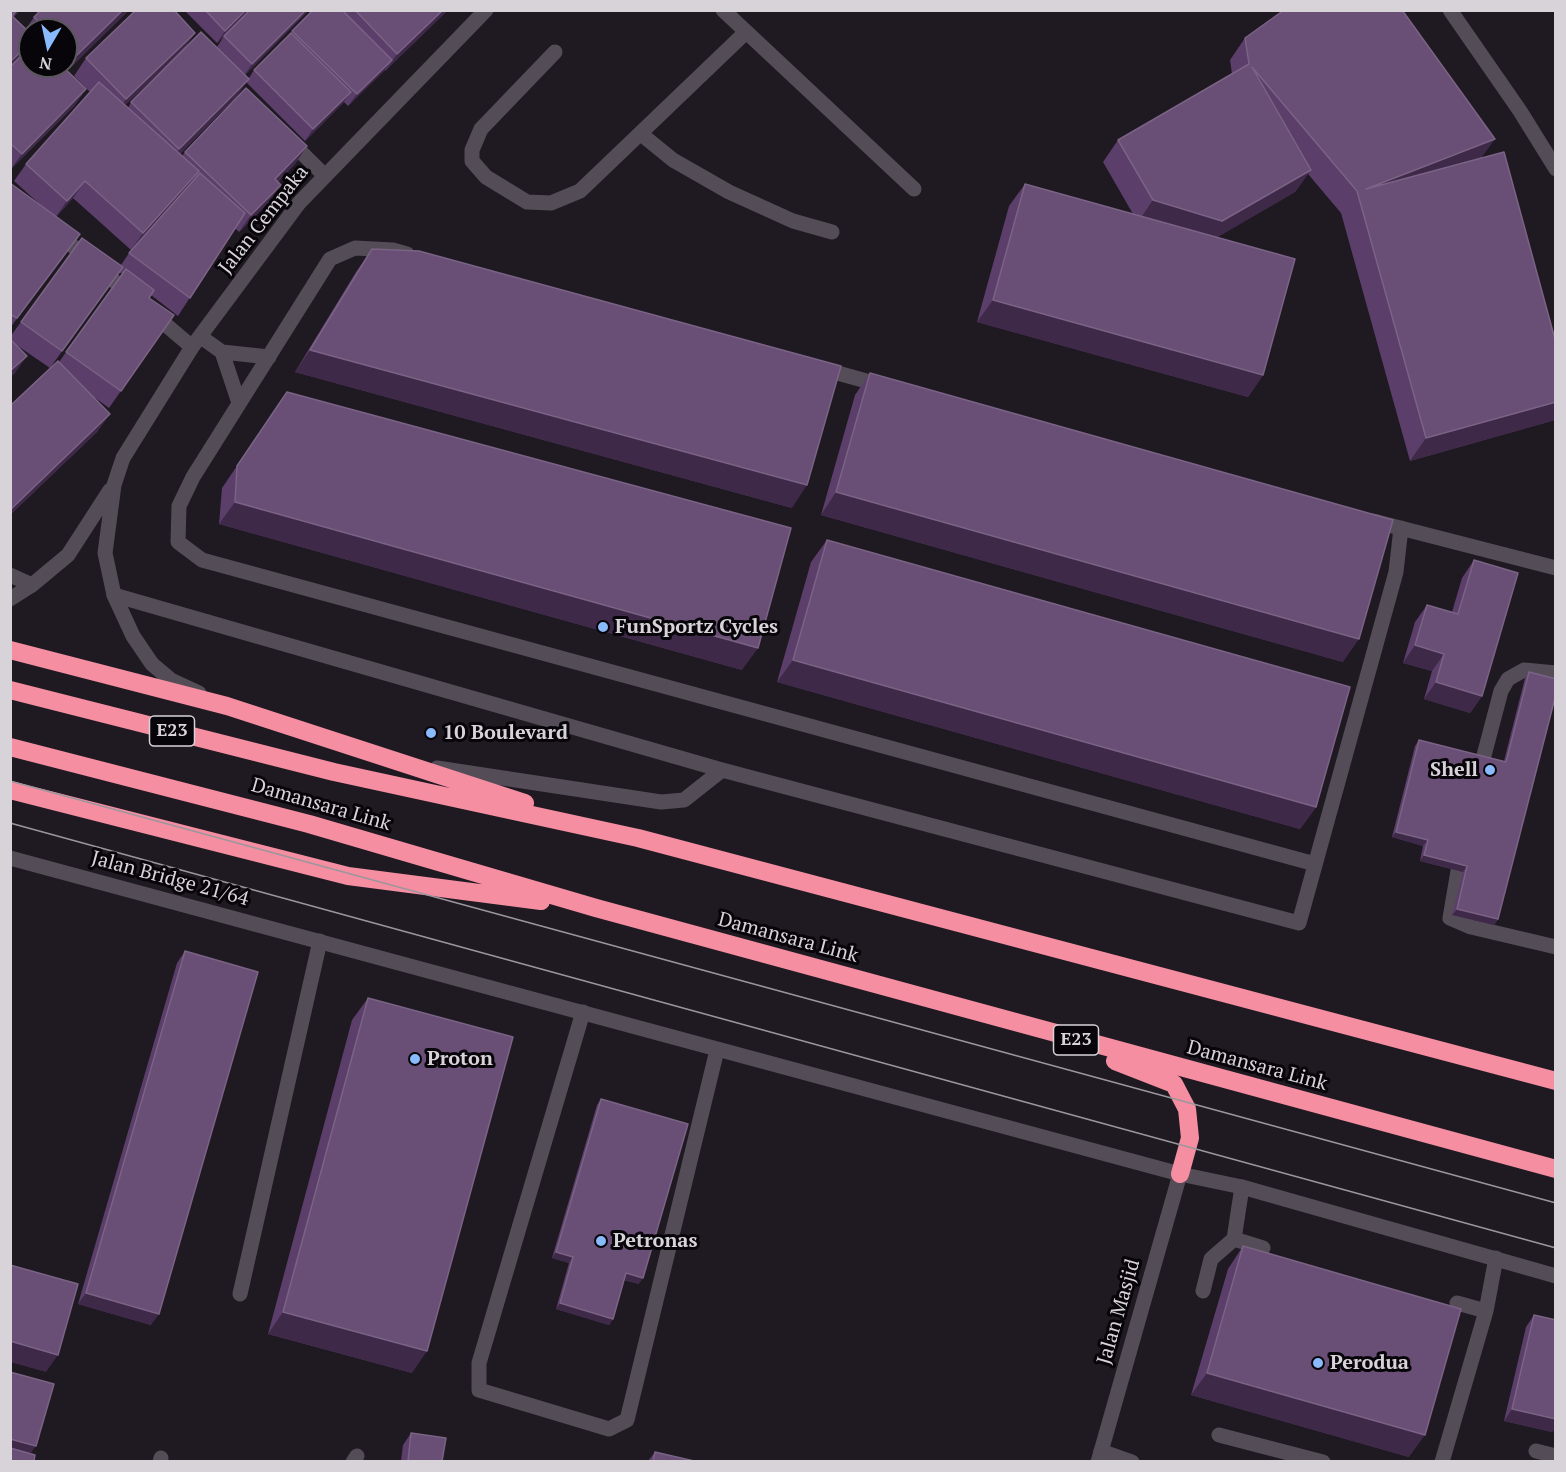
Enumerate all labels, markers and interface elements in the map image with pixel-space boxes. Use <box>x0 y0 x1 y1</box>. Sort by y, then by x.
north arrow <box>18 18 78 78</box>
text: N <box>38 52 53 76</box>
street label: Jalan Cempaka <box>214 161 314 279</box>
place label: FunSportz Cycles <box>615 615 778 639</box>
marker: FunSportz Cycles <box>596 620 610 634</box>
road number: E23 <box>150 716 195 746</box>
place label: 10 Boulevard <box>443 721 568 745</box>
marker: 10 Boulevard <box>424 726 438 740</box>
place label: Shell <box>1430 758 1478 782</box>
marker: Shell <box>1483 763 1497 777</box>
street label: Damansara Link <box>248 774 394 836</box>
street label: Jalan Bridge 21/64 <box>89 846 251 912</box>
street label: Damansara Link <box>715 908 861 968</box>
road number: E23 <box>1054 1025 1098 1055</box>
street label: Damansara Link <box>1184 1036 1330 1096</box>
place label: Proton <box>427 1047 493 1071</box>
marker: Proton <box>408 1052 422 1066</box>
place label: Petronas <box>613 1229 697 1253</box>
marker: Petronas <box>594 1234 608 1248</box>
street label: Jalan Masjid <box>1092 1256 1146 1368</box>
place label: Perodua <box>1330 1351 1409 1375</box>
marker: Perodua <box>1311 1356 1325 1370</box>

